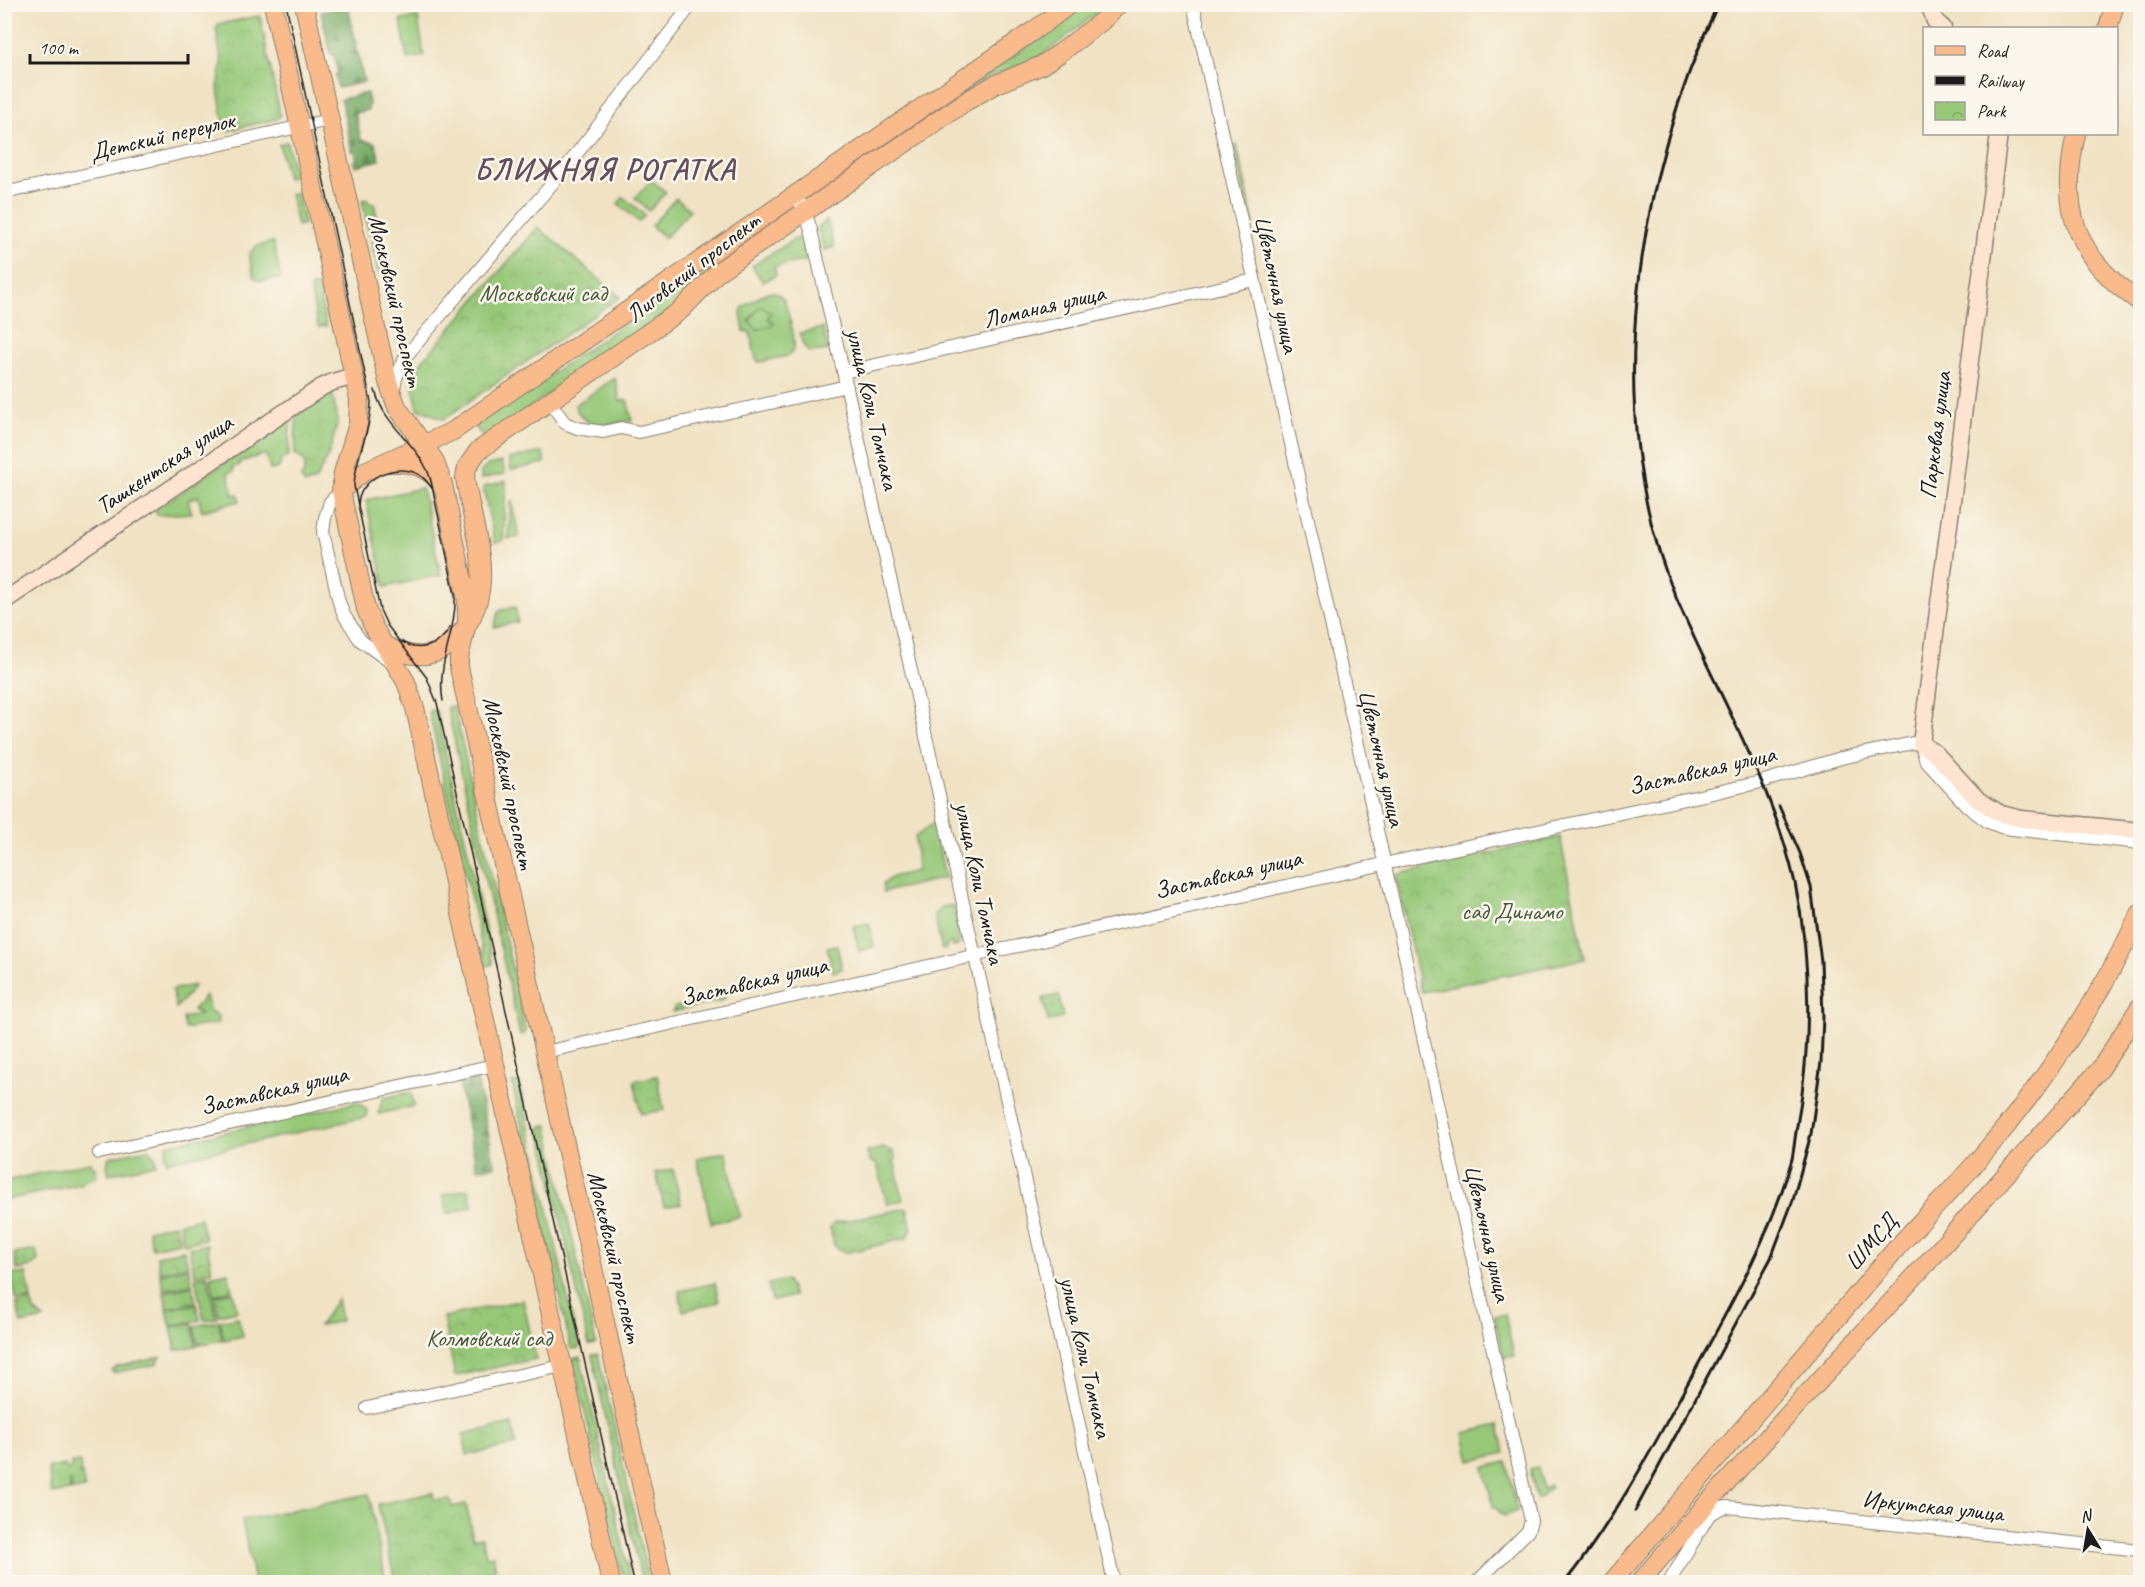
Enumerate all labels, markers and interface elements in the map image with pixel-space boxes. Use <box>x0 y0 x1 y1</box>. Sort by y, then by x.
scale bar <box>30 27 188 65</box>
legend <box>1923 27 2118 135</box>
text: 100 m <box>39 37 80 59</box>
text: Road <box>1977 40 2010 62</box>
text: Railway <box>1977 70 2025 92</box>
text: Park <box>1977 100 2007 122</box>
street label: Детский переулок <box>87 104 239 167</box>
district label: БЛИЖНЯЯ РОГАТКА <box>474 150 737 188</box>
street label: Лиговский проспект <box>620 205 767 329</box>
street label: Московский проспект <box>362 212 430 390</box>
street label: Цветочная улица <box>1248 213 1306 357</box>
street label: Ломаная улица <box>980 277 1109 335</box>
park label: Московский сад <box>479 278 609 308</box>
street label: улица Коли Томчака <box>839 324 906 494</box>
street label: Парковая улица <box>1912 368 1958 500</box>
street label: Ташкентская улица <box>90 406 239 521</box>
street label: Цветочная улица <box>1352 687 1413 831</box>
street label: Московский проспект <box>476 694 542 873</box>
street label: Заставская улица <box>1625 738 1780 802</box>
street label: улица Коли Томчака <box>948 797 1012 968</box>
street label: Заставская улица <box>1151 842 1306 906</box>
park label: сад Динамо <box>1462 896 1564 926</box>
street label: Заставская улица <box>677 949 832 1013</box>
street label: Заставская улица <box>197 1058 352 1122</box>
street label: Цветочная улица <box>1458 1162 1519 1306</box>
street label: Московский проспект <box>581 1168 649 1346</box>
street label: ШМСД <box>1838 1206 1905 1277</box>
street label: улица Коли Томчака <box>1052 1272 1119 1442</box>
park label: Колмовский сад <box>426 1323 554 1353</box>
street label: Иркутская улица <box>1861 1484 2007 1529</box>
north arrow <box>2058 1500 2118 1560</box>
text: N <box>2079 1505 2095 1527</box>

